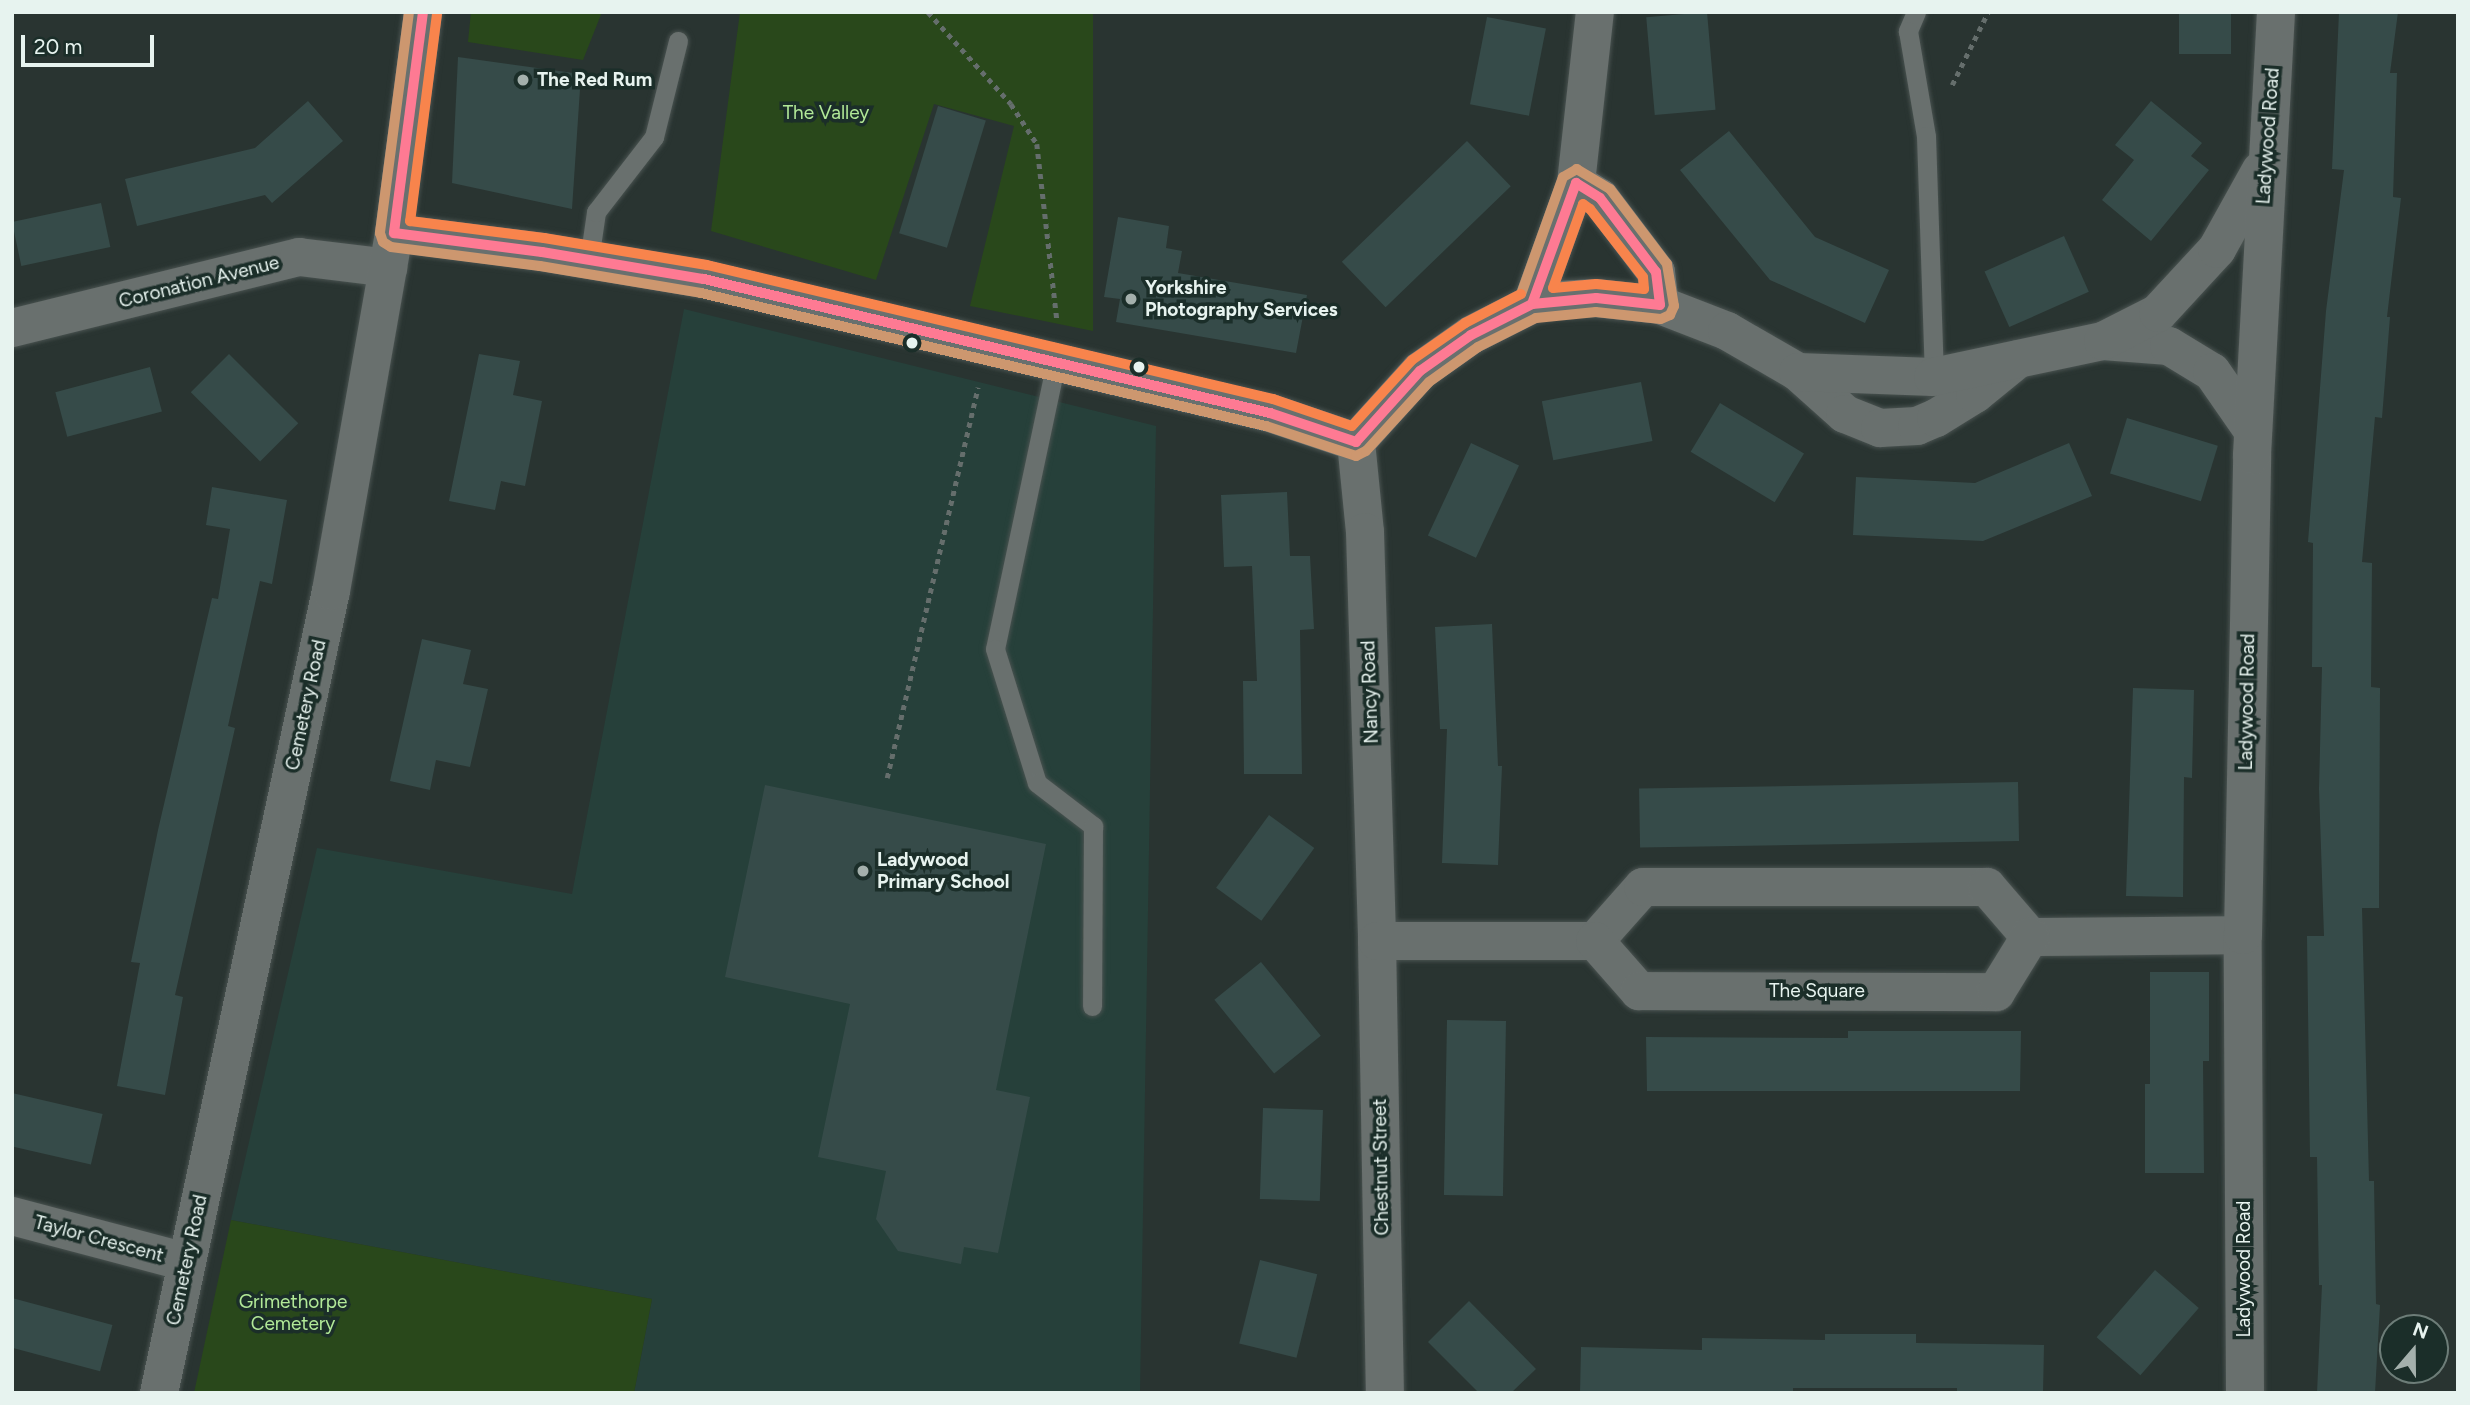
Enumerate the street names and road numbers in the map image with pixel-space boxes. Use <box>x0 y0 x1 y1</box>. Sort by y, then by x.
street label: Ladywood Road <box>2252 67 2284 205</box>
street label: Coronation Avenue <box>116 251 282 313</box>
street label: Ladywood Road <box>2234 633 2260 771</box>
street label: Cemetery Road <box>281 638 331 772</box>
street label: Nancy Road <box>1357 640 1383 744</box>
street label: The Square <box>1769 980 1865 1002</box>
street label: Chestnut Street <box>1368 1098 1394 1236</box>
street label: Cemetery Road <box>162 1193 212 1327</box>
street label: Ladywood Road <box>2233 1201 2255 1337</box>
street label: Taylor Crescent <box>32 1211 166 1267</box>

